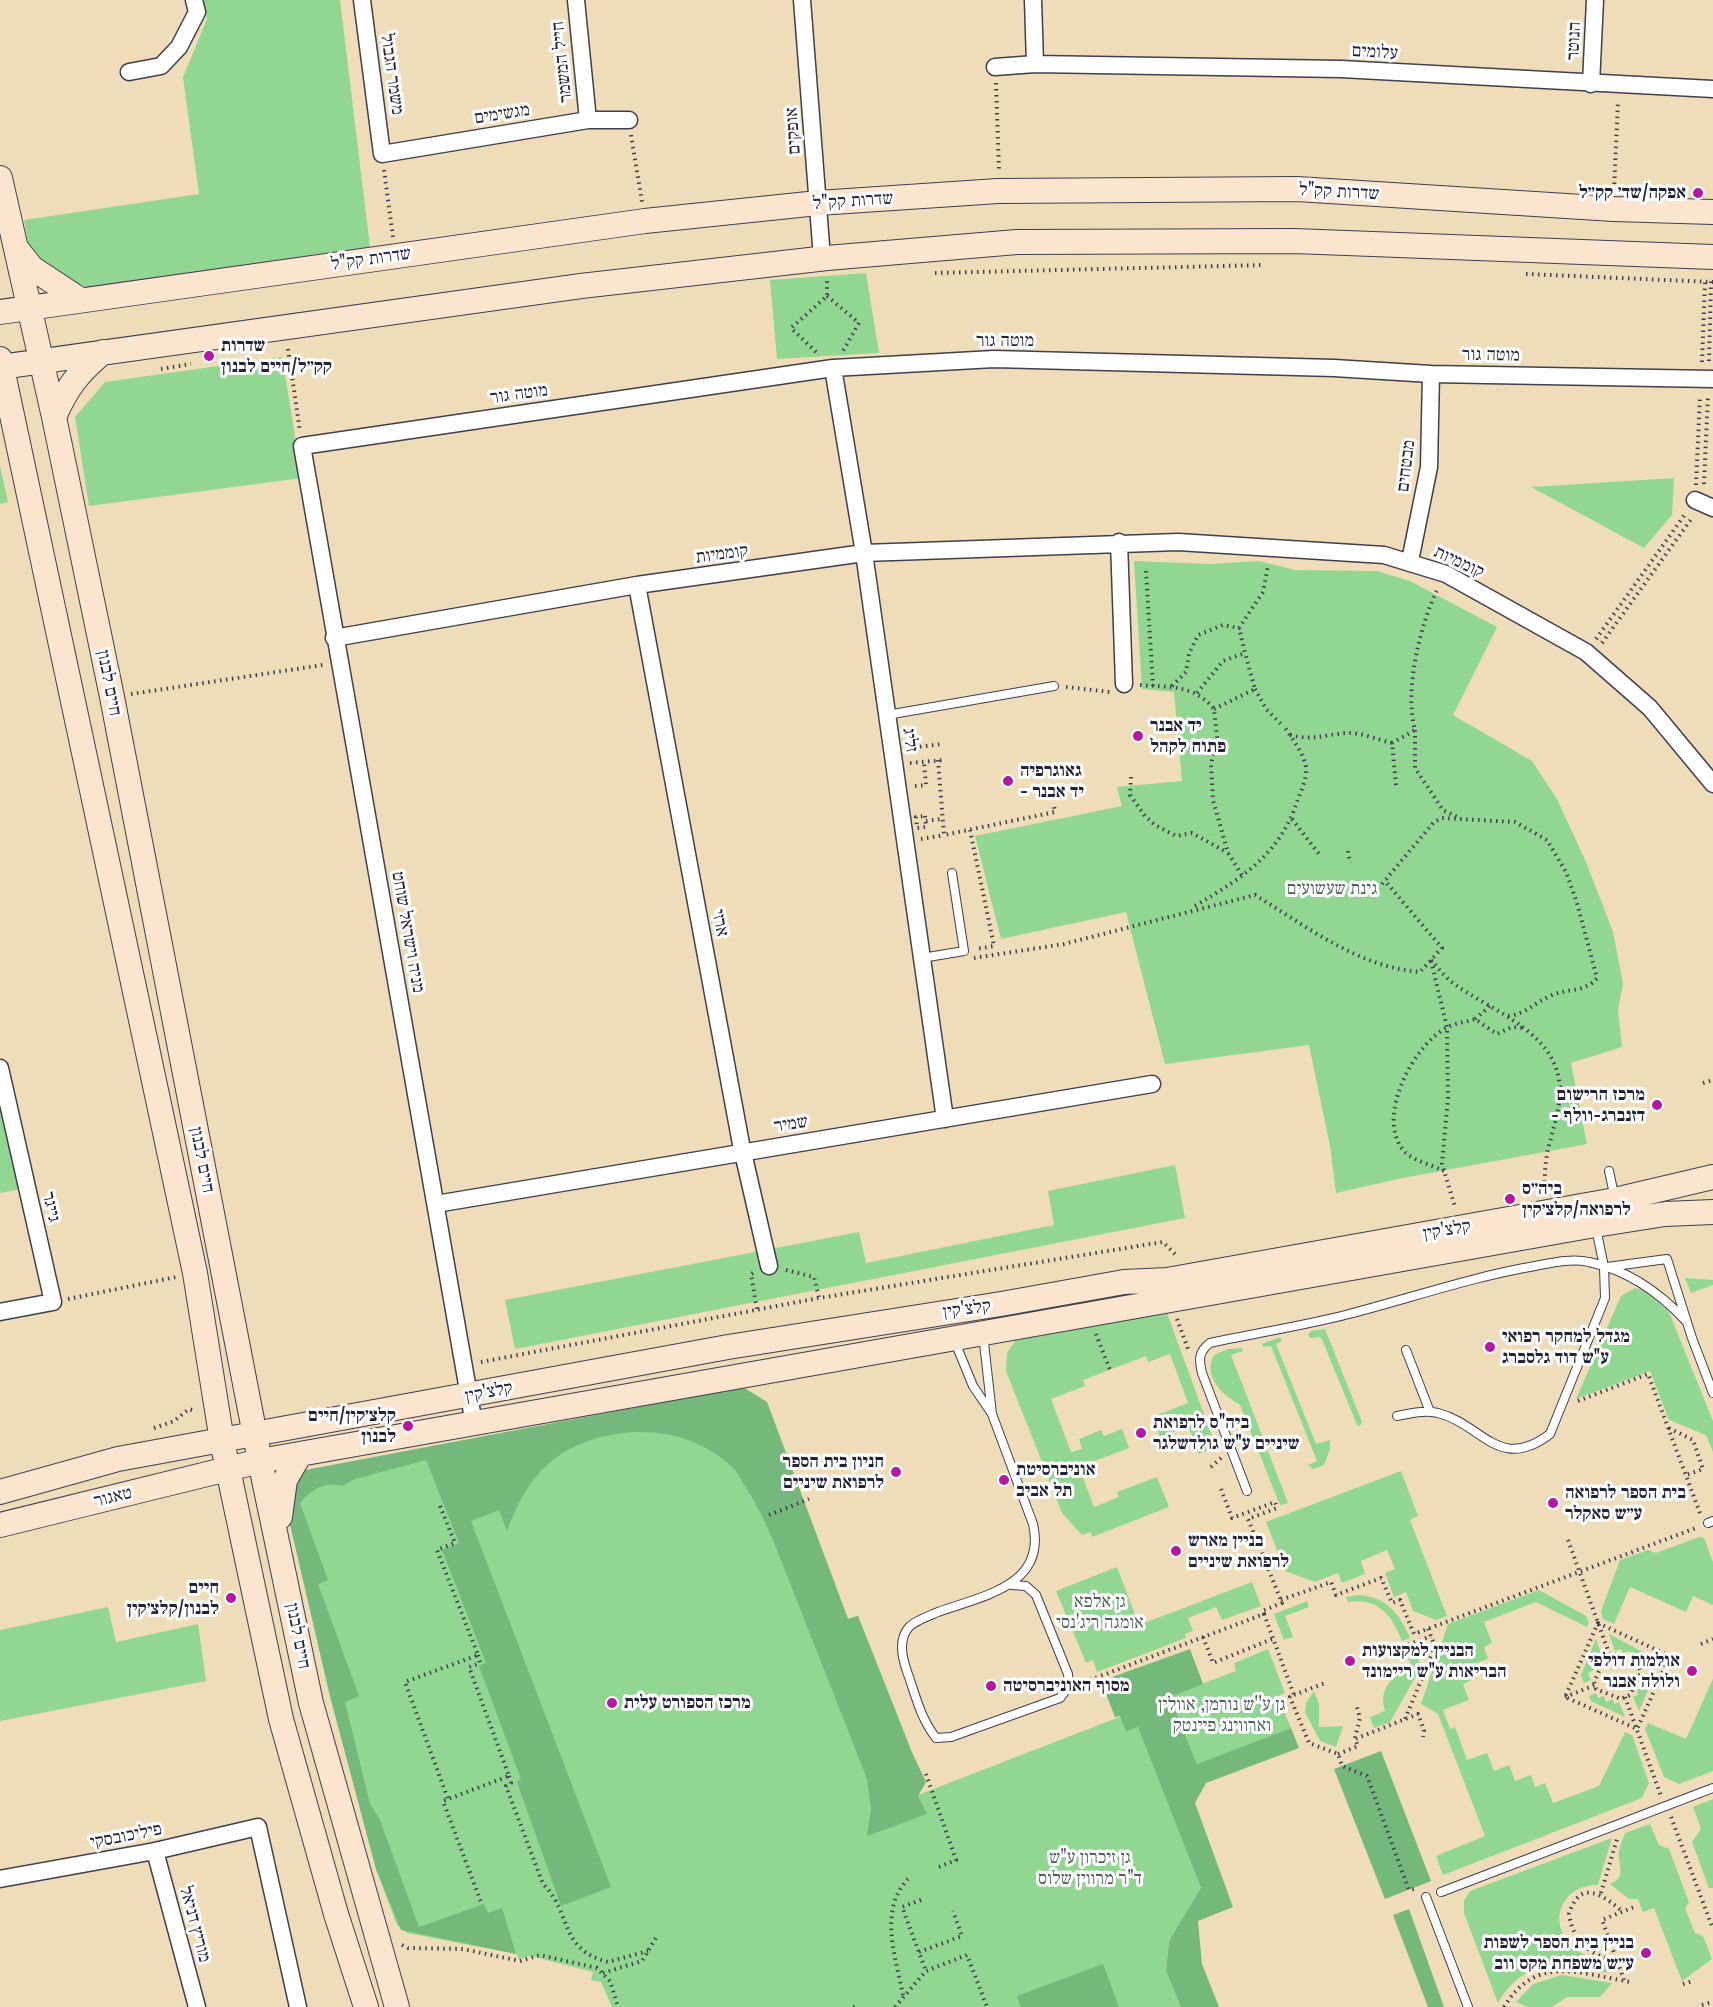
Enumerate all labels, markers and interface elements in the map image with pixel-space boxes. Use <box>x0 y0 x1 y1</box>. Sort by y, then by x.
street label: חייל המשמר <box>547 20 577 104</box>
street label: הנוטר <box>1562 21 1586 61</box>
street label: משמר הגבול <box>376 32 408 116</box>
street label: עלומים <box>1351 40 1399 64</box>
street label: מגשימים <box>473 99 531 129</box>
street label: אופקים <box>781 107 805 155</box>
street label: שדרות קק"ל <box>1298 179 1380 205</box>
place label: אפקה/שד׳ קק״ל <box>1579 182 1686 204</box>
marker: אפקה/שד׳ קק״ל <box>1691 186 1705 200</box>
street label: שדרות קק"ל <box>812 187 894 215</box>
street label: שדרות קק"ל <box>330 243 412 275</box>
street label: מוטה גור <box>976 330 1034 352</box>
place label: שדרות קק״ל/חיים לבנון <box>221 335 332 378</box>
street label: מוטה גור <box>1462 344 1520 366</box>
marker: שדרות קק״ל/חיים לבנון <box>202 349 216 363</box>
street label: מוטה גור <box>489 379 549 409</box>
street label: מבטחים <box>1392 439 1420 493</box>
street label: קוממיות <box>694 540 750 568</box>
street label: קוממיות <box>1430 541 1488 583</box>
street label: חיים לבנון <box>92 648 126 718</box>
place label: יד אבנר פתוח לקהל <box>1150 715 1226 758</box>
street label: זליג <box>898 727 922 753</box>
marker: יד אבנר פתוח לקהל <box>1131 729 1145 743</box>
place label: גאוגרפיה - יד אבנר <box>1020 760 1084 802</box>
marker: גאוגרפיה - יד אבנר <box>1001 774 1015 788</box>
street label: מניה וישראל שוחט <box>387 870 429 994</box>
park label: גינת שעשועים <box>1287 878 1377 900</box>
street label: ארזי <box>707 908 733 938</box>
place label: מרכז הרישום - דזנברג-וולף <box>1551 1084 1645 1126</box>
marker: מרכז הרישום - דזנברג-וולף <box>1650 1098 1664 1112</box>
street label: שמיר <box>773 1111 809 1137</box>
street label: חיים לבנון <box>185 1125 219 1195</box>
place label: ביה״ס לרפואה/קלצ׳קין <box>1522 1178 1631 1220</box>
street label: גייגר <box>37 1190 65 1224</box>
marker: ביה״ס לרפואה/קלצ׳קין <box>1503 1192 1517 1206</box>
street label: קלצ'קין <box>1421 1215 1473 1245</box>
street label: קלצ'קין <box>942 1295 992 1323</box>
place label: מגדל למחקר רפואי ע"ש דוד גלסברג <box>1502 1326 1630 1368</box>
marker: מגדל למחקר רפואי ע"ש דוד גלסברג <box>1483 1340 1497 1354</box>
street label: קלצ'קין <box>463 1377 515 1407</box>
place label: קלצ׳קין/חיים לבנון <box>308 1405 396 1448</box>
place label: ביה"ס לרפואת שיניים ע"ש גולדשלגר <box>1153 1412 1299 1454</box>
marker: קלצ׳קין/חיים לבנון <box>401 1419 415 1433</box>
marker: ביה"ס לרפואת שיניים ע"ש גולדשלגר <box>1134 1426 1148 1440</box>
place label: חניון בית הספר לרפואת שיניים <box>783 1451 884 1494</box>
place label: אוניברסיטת תל אביב <box>1016 1459 1096 1502</box>
marker: חניון בית הספר לרפואת שיניים <box>889 1465 903 1479</box>
marker: אוניברסיטת תל אביב <box>997 1473 1011 1487</box>
street label: טאגור <box>92 1482 134 1512</box>
place label: בית הספר לרפואה ע״ש סאקלר <box>1565 1482 1686 1524</box>
marker: בית הספר לרפואה ע״ש סאקלר <box>1546 1496 1560 1510</box>
place label: בניין מארש לרפואת שיניים <box>1188 1530 1289 1572</box>
marker: בניין מארש לרפואת שיניים <box>1169 1544 1183 1558</box>
place label: חיים לבנון/קלצ׳קין <box>127 1577 219 1620</box>
marker: חיים לבנון/קלצ׳קין <box>224 1591 238 1605</box>
park label: גן אלפא אומגה ריג'נסי <box>1056 1591 1144 1634</box>
street label: חיים לבנון <box>281 1601 315 1671</box>
place label: הבניין למקצועות הבריאות ע"ש ריימונד <box>1362 1640 1507 1682</box>
place label: אולמות דולפי ולולה אבנר <box>1588 1650 1680 1692</box>
marker: הבניין למקצועות הבריאות ע"ש ריימונד <box>1343 1654 1357 1668</box>
marker: אולמות דולפי ולולה אבנר <box>1685 1664 1699 1678</box>
place label: מסוף האוניברסיטה <box>1003 1675 1129 1697</box>
marker: מסוף האוניברסיטה <box>984 1679 998 1693</box>
place label: מרכז הספורט עלית <box>624 1692 751 1714</box>
park label: גן ע''ש נורמן, אוולין וארווינג פיינטק <box>1158 1694 1286 1736</box>
marker: מרכז הספורט עלית <box>605 1696 619 1710</box>
street label: פיליכובסקי <box>88 1818 164 1854</box>
park label: גן זיכרון ע"ש ד"ר מרווין שלוס <box>1038 1847 1142 1890</box>
street label: מוריץ דניאל <box>174 1884 216 1964</box>
place label: בניין בית הספר לשפות ע״ש משפחת מקס ווב <box>1484 1932 1634 1974</box>
marker: בניין בית הספר לשפות ע״ש משפחת מקס ווב <box>1639 1946 1653 1960</box>

